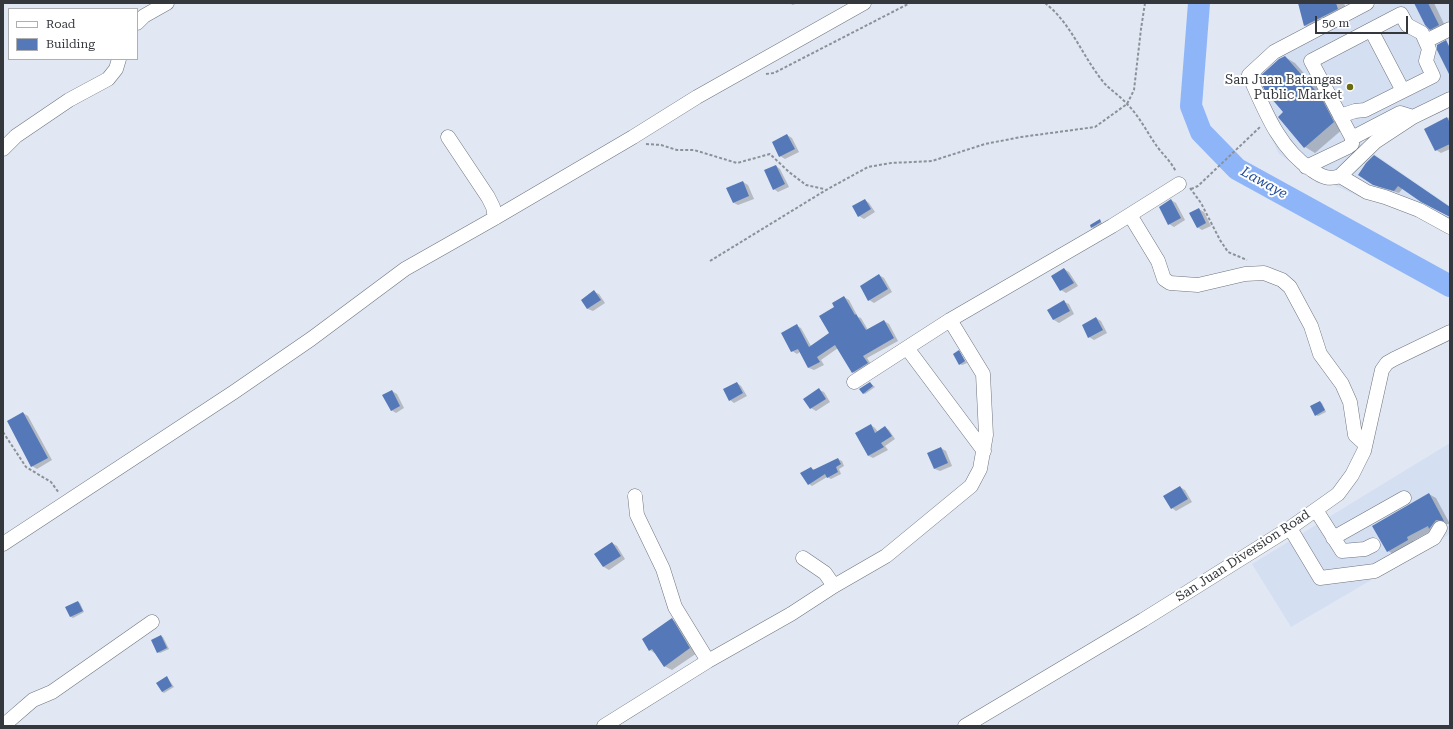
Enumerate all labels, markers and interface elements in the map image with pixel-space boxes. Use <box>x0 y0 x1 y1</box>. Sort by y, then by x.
legend <box>8 8 138 60</box>
scale bar <box>1317 8 1410 34</box>
text: 50 m <box>1322 16 1349 30</box>
text: Road <box>46 17 75 31</box>
text: Building <box>46 37 95 51</box>
place label: San Juan Batangas Public Market <box>1225 72 1342 103</box>
marker: San Juan Batangas Public Market <box>1345 82 1355 92</box>
water label: Lawaye <box>1238 163 1290 203</box>
street label: San Juan Diversion Road <box>1173 507 1313 605</box>

